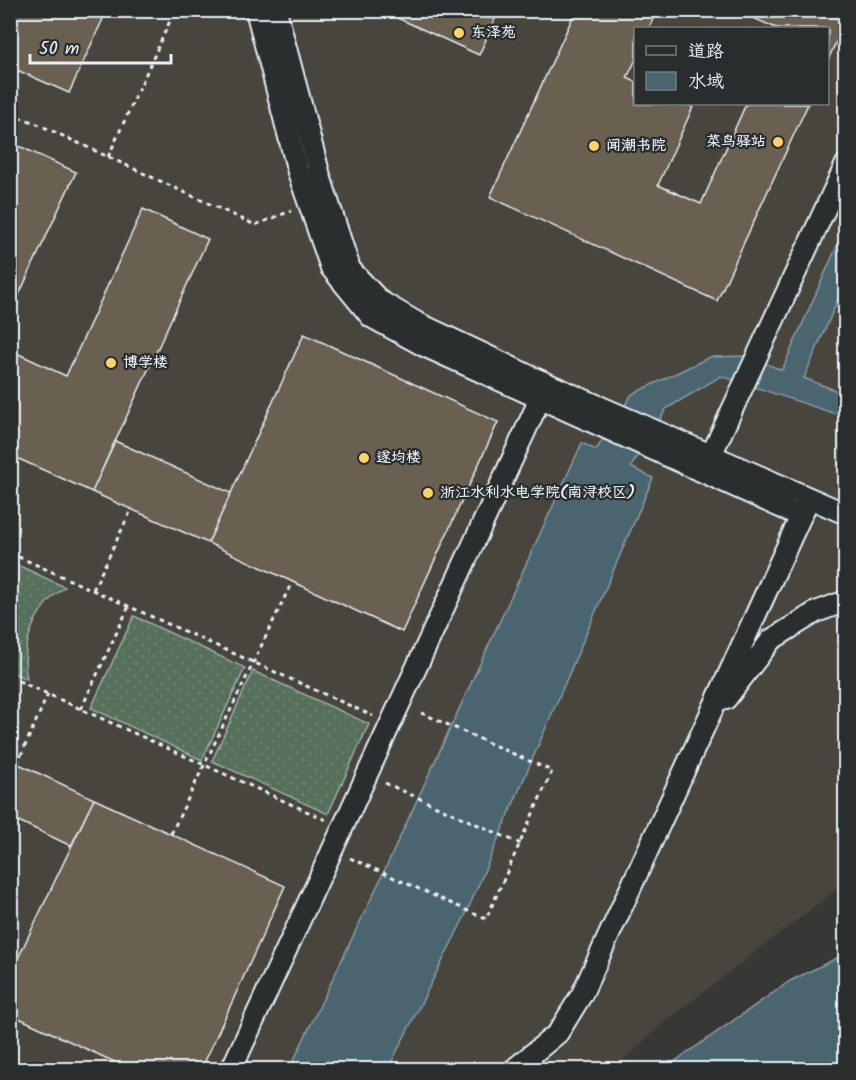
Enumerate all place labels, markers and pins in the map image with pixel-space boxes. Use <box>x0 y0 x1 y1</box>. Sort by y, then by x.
place label: 东泽苑 <box>471 21 516 45</box>
marker: 东泽苑 <box>452 26 466 40</box>
place label: 菜鸟驿站 <box>706 130 766 154</box>
place label: 闻潮书院 <box>606 134 666 158</box>
marker: 菜鸟驿站 <box>771 135 785 149</box>
marker: 闻潮书院 <box>587 139 601 153</box>
place label: 博学楼 <box>123 351 168 375</box>
marker: 博学楼 <box>104 356 118 370</box>
place label: 遂均楼 <box>376 446 421 470</box>
marker: 遂均楼 <box>357 451 371 465</box>
place label: 浙江水利水电学院(南浔校区) <box>440 481 635 505</box>
marker: 浙江水利水电学院(南浔校区) <box>421 486 435 500</box>

